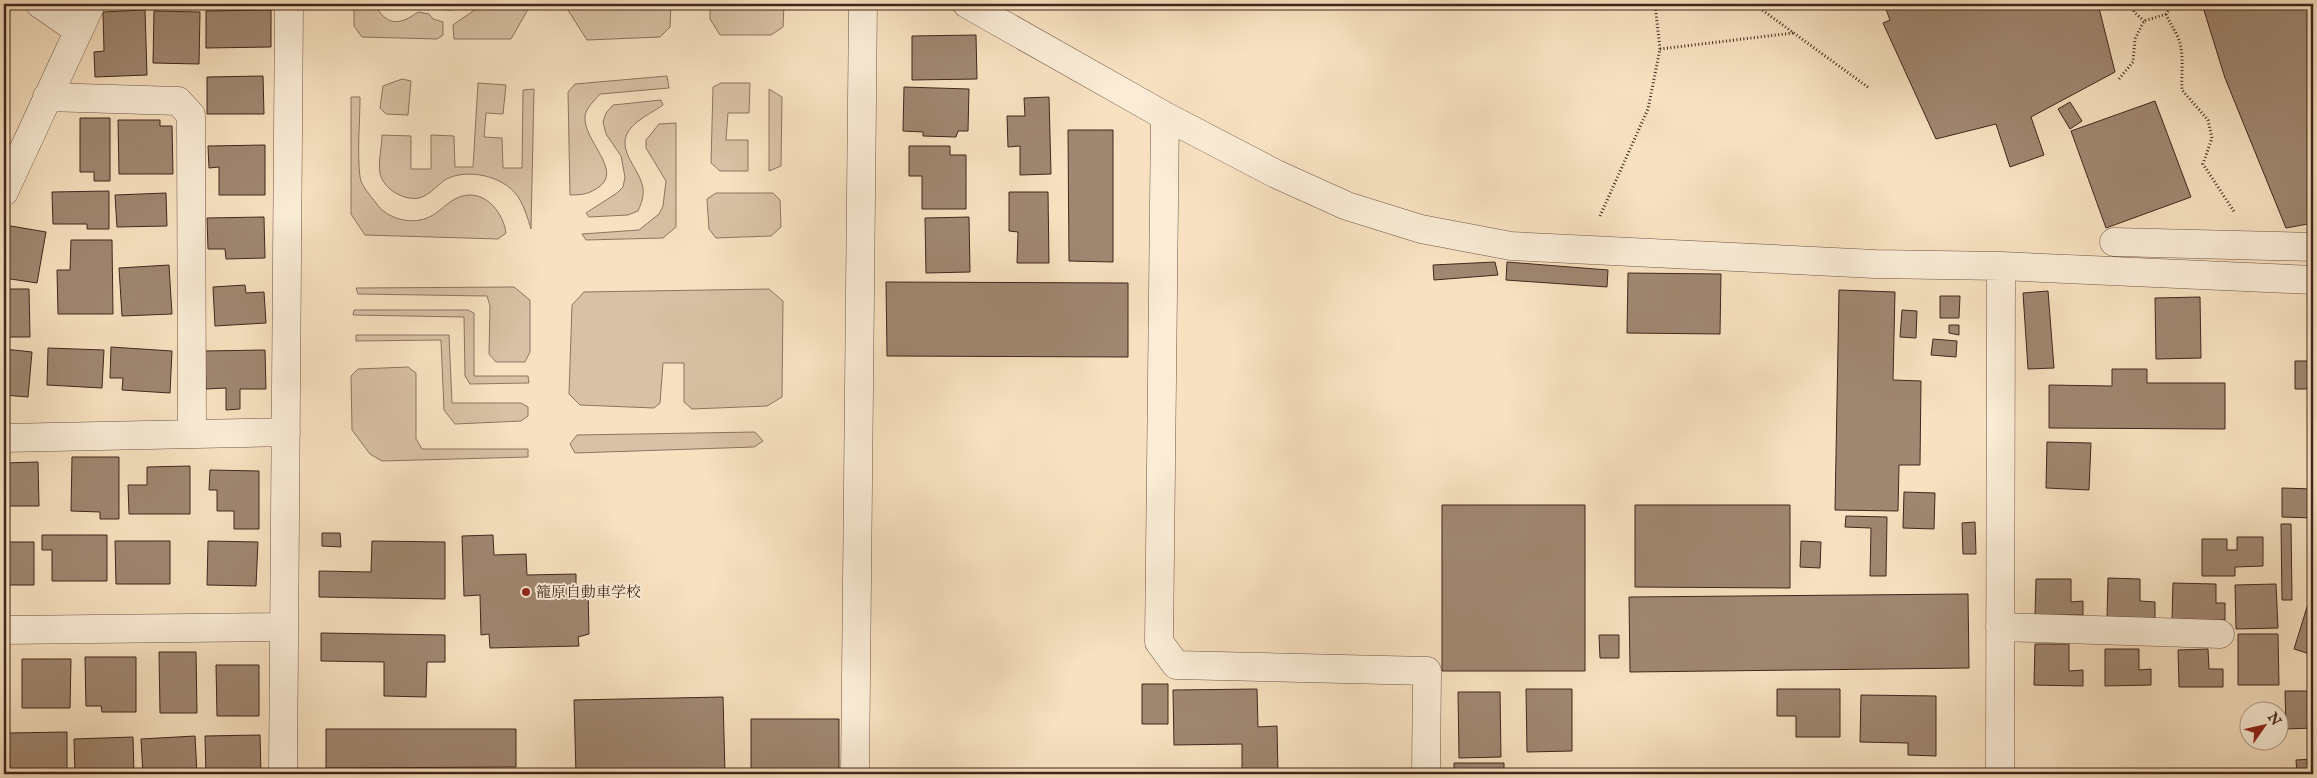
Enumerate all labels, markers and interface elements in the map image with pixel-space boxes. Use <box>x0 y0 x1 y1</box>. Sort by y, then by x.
place label: 籠原自動車学校 <box>536 583 641 602</box>
marker: 籠原自動車学校 <box>520 586 532 598</box>
north arrow <box>2240 700 2290 750</box>
text: N <box>2263 708 2285 729</box>

